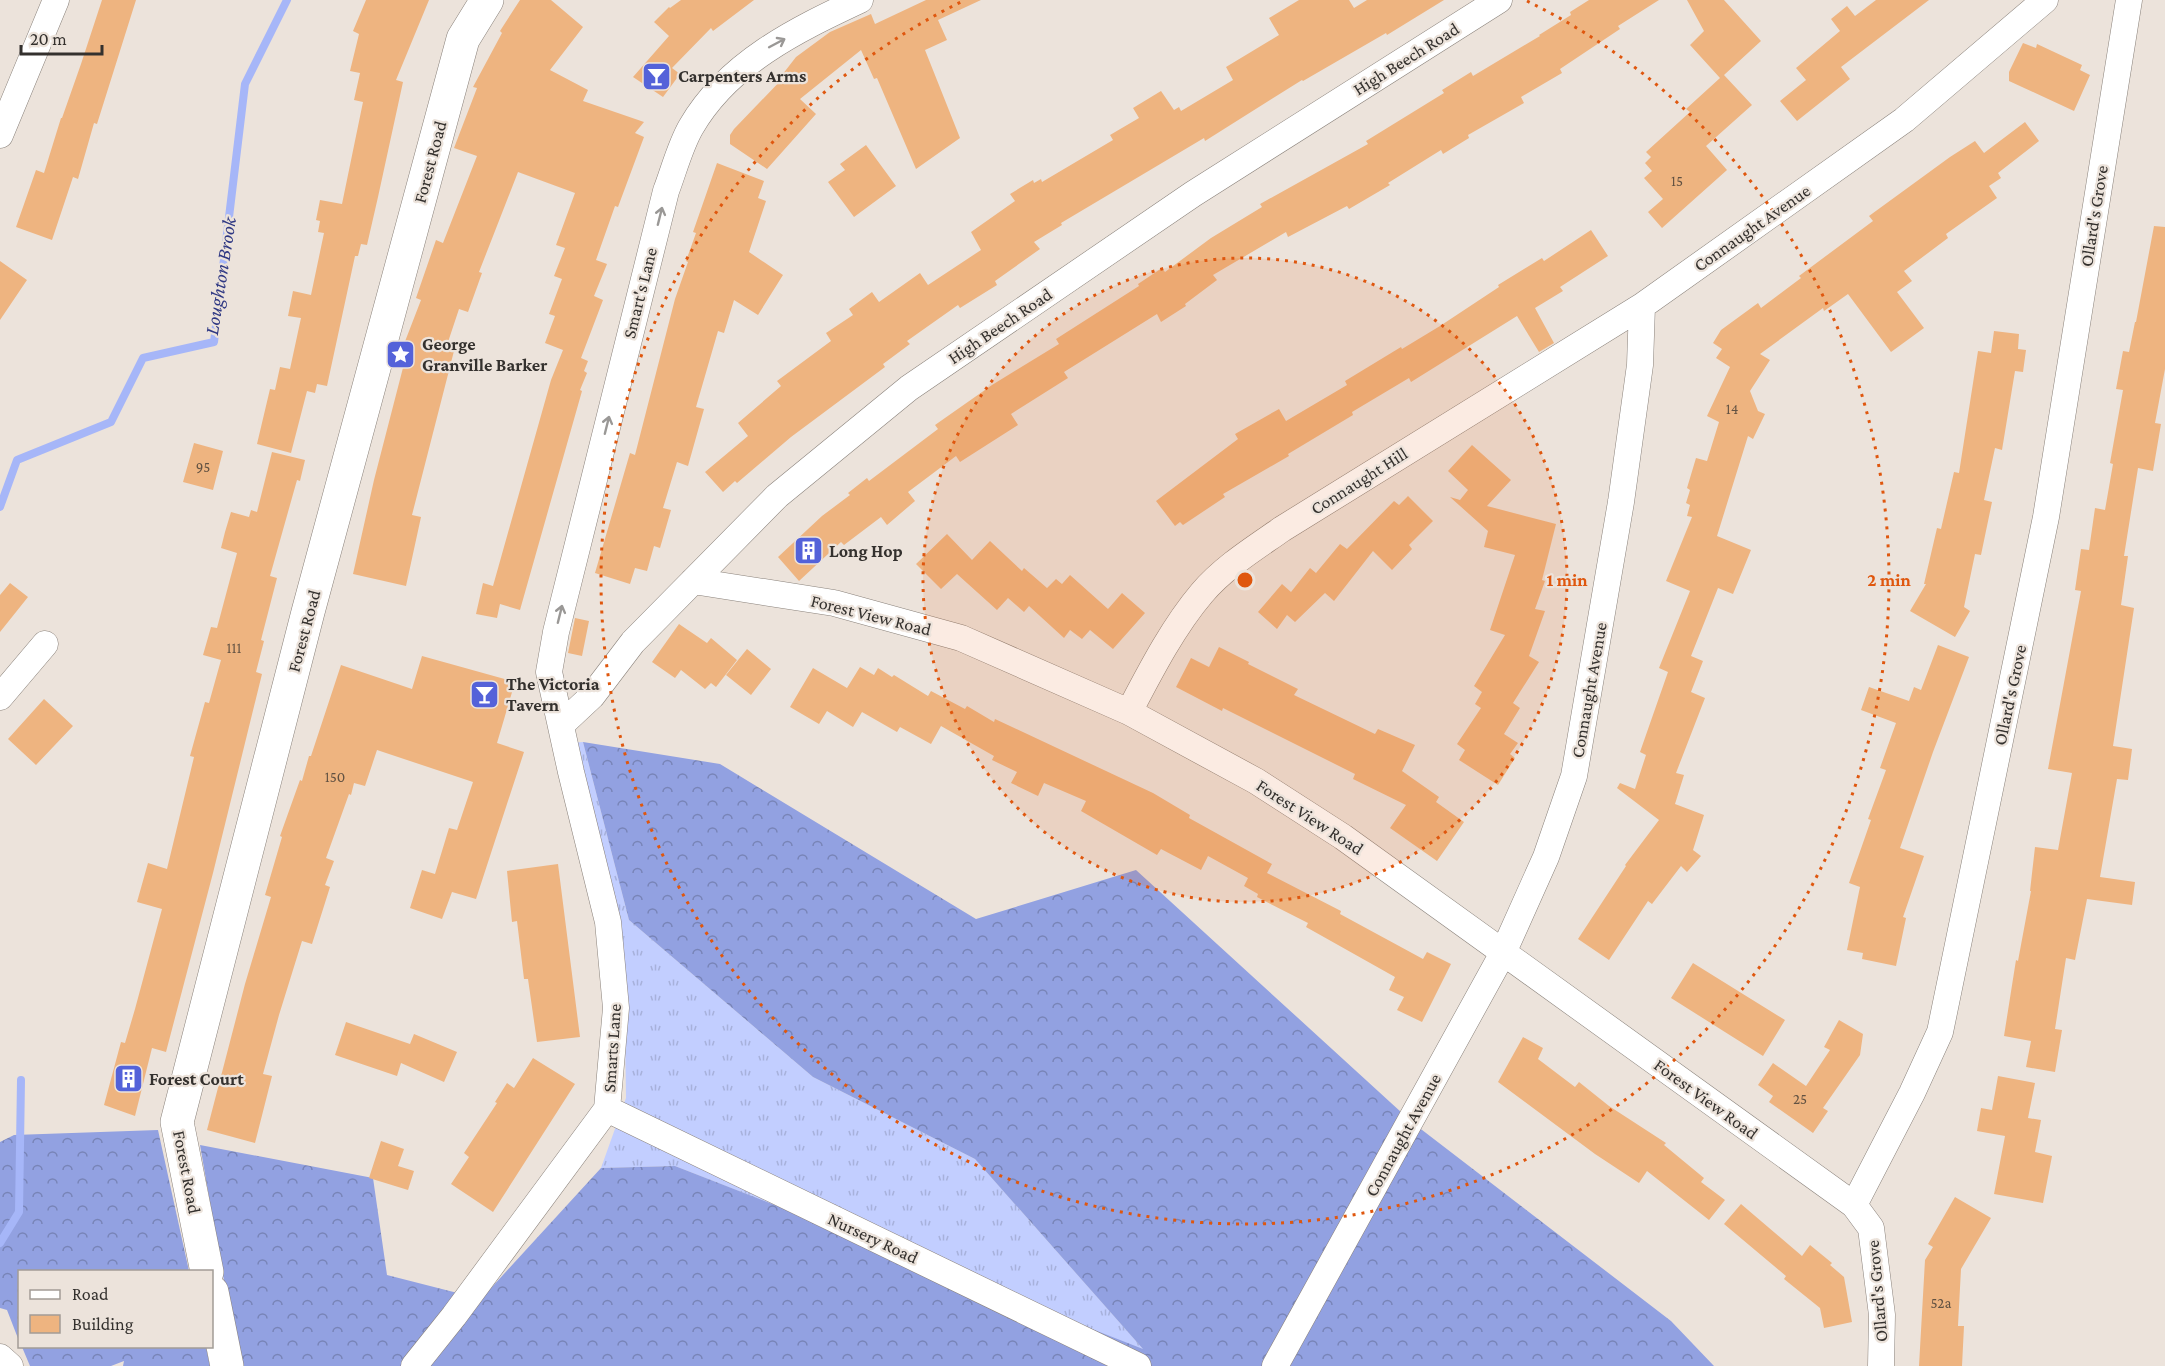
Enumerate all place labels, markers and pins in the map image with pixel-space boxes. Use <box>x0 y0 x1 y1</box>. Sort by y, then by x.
bar icon: Carpenters Arms <box>641 60 673 92</box>
place label: Carpenters Arms <box>678 66 806 86</box>
place label: George Granville Barker <box>422 334 547 375</box>
place icon: George Granville Barker <box>385 338 417 370</box>
building icon: Long Hop <box>792 535 824 567</box>
place label: Long Hop <box>829 541 903 561</box>
centre of rings <box>1235 570 1255 590</box>
place label: The Victoria Tavern <box>506 674 600 715</box>
bar icon: The Victoria Tavern <box>469 678 501 710</box>
building icon: Forest Court <box>112 1063 144 1095</box>
place label: Forest Court <box>149 1069 244 1089</box>

